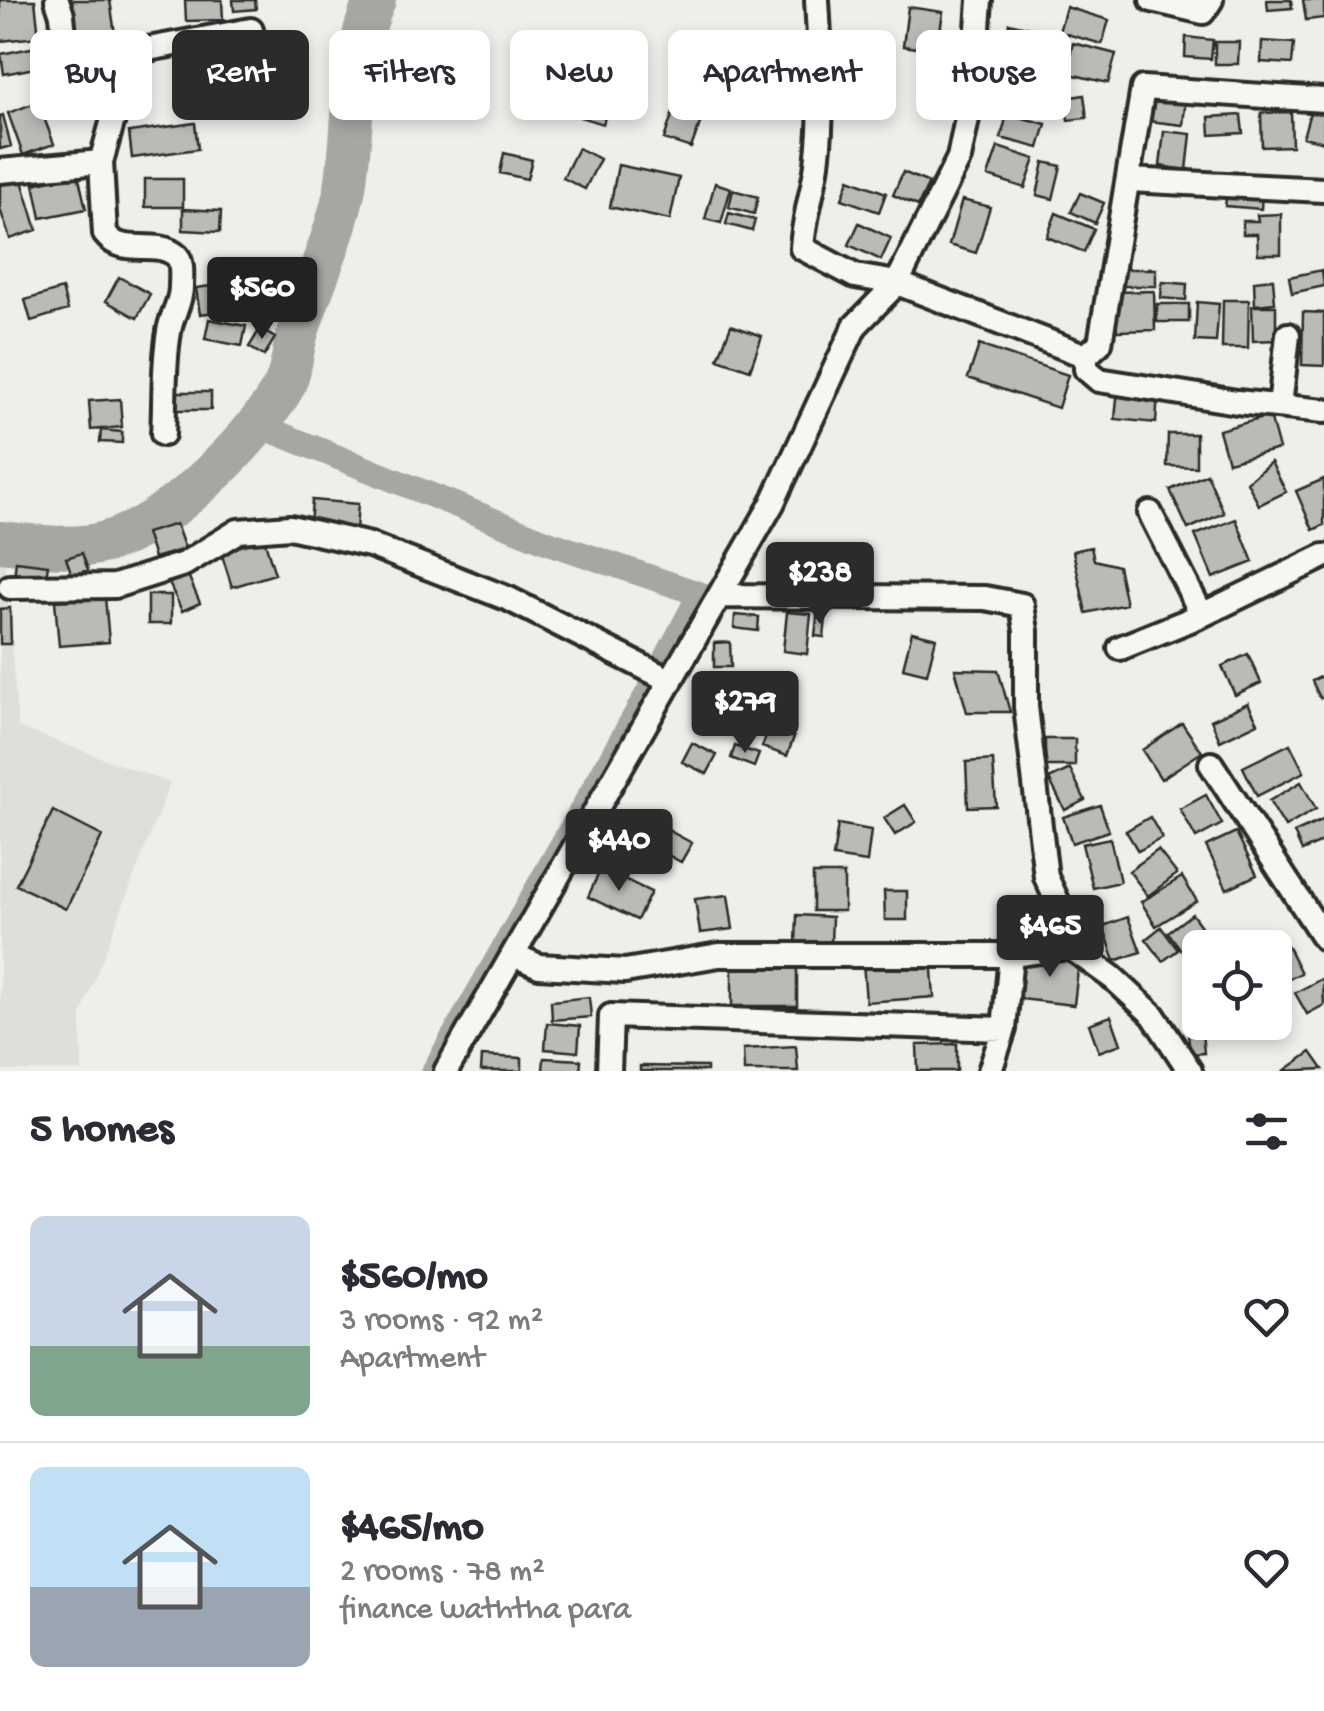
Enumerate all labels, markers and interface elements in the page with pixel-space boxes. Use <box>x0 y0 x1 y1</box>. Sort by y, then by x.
chip: Buy <box>30 30 152 120</box>
chip: Rent <box>172 30 309 120</box>
chip: Filters <box>329 30 490 120</box>
chip: New <box>510 30 648 120</box>
chip: Apartment <box>668 30 896 120</box>
chip: House <box>916 30 1071 120</box>
pin: $560 <box>203 257 321 342</box>
text: $560 <box>229 270 295 308</box>
pin: $238 <box>761 542 879 627</box>
text: $238 <box>788 555 852 593</box>
pin: $279 <box>686 671 804 756</box>
text: $279 <box>714 684 776 722</box>
pin: $440 <box>560 809 678 894</box>
text: $440 <box>588 822 650 860</box>
pin: $465 <box>991 895 1109 980</box>
text: $465 <box>1019 908 1081 946</box>
map controls <box>1182 930 1292 1040</box>
button: locate <box>1182 930 1292 1040</box>
icon: filters <box>1239 1104 1294 1159</box>
text: 5 homes <box>30 1107 173 1156</box>
text: $560/mo <box>340 1254 488 1303</box>
icon: home <box>110 1256 230 1376</box>
icon: heart <box>1239 1289 1294 1344</box>
text: 3 rooms · 92 m² <box>340 1303 543 1341</box>
text: Apartment <box>340 1341 484 1379</box>
text: $465/mo <box>340 1505 484 1554</box>
icon: home <box>110 1507 230 1627</box>
icon: heart <box>1239 1540 1294 1595</box>
text: 2 rooms · 78 m² <box>340 1554 545 1592</box>
text: finance waththa para <box>340 1592 631 1630</box>

